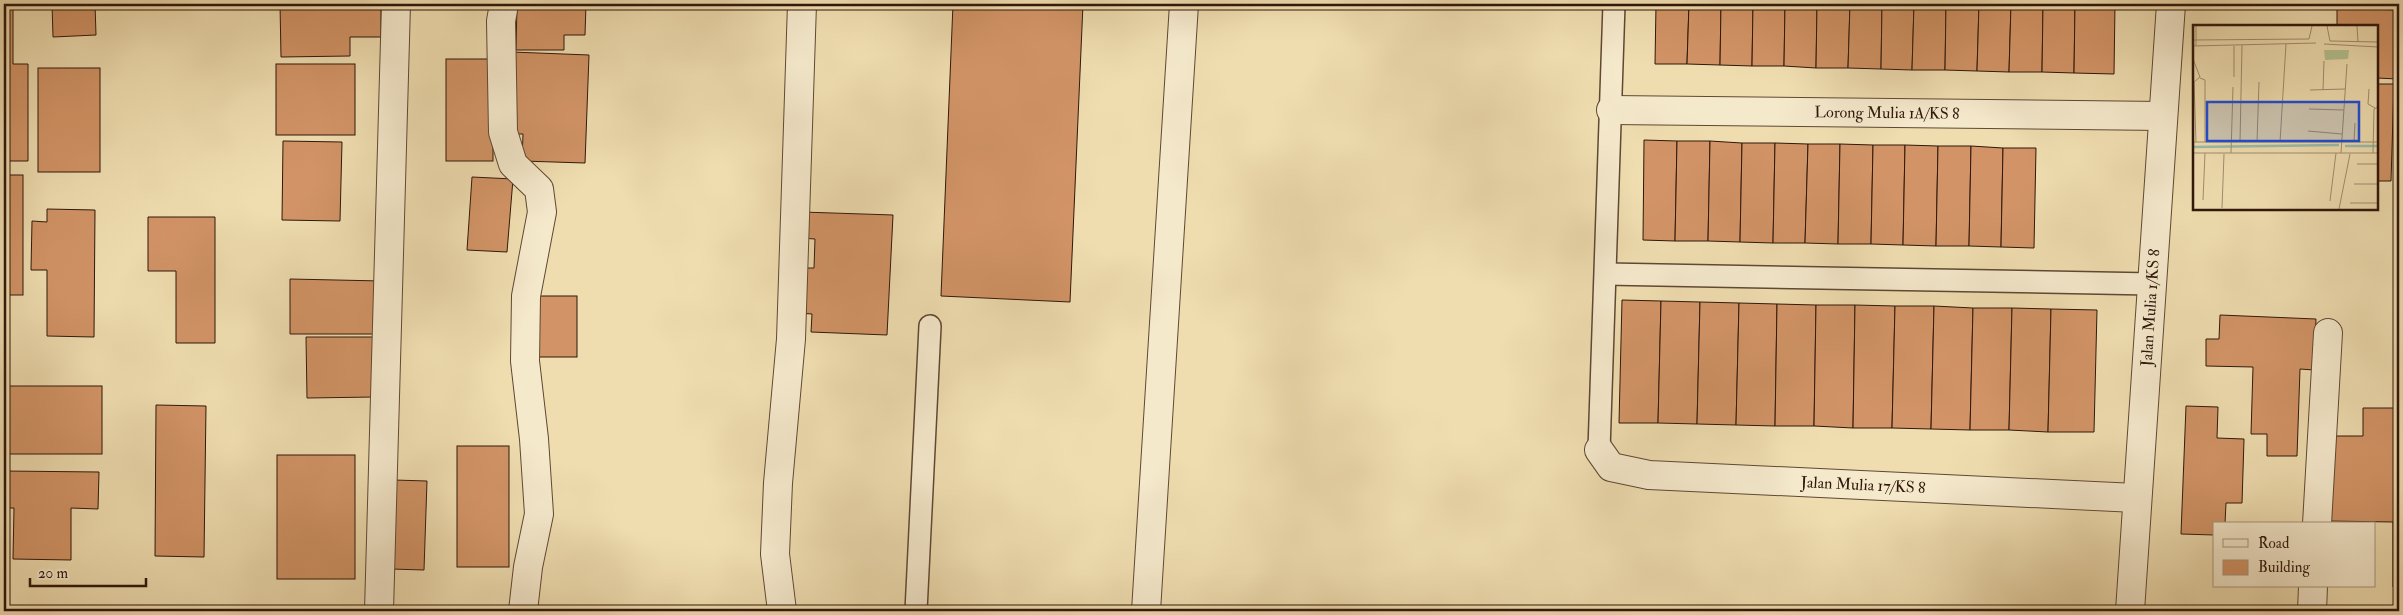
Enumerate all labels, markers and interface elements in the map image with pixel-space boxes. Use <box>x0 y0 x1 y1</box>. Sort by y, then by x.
inset map <box>2193 25 2378 210</box>
street label: Lorong Mulia 1A/KS 8 <box>1814 102 1960 124</box>
street label: Jalan Mulia 1/KS 8 <box>2136 248 2164 368</box>
street label: Jalan Mulia 17/KS 8 <box>1799 472 1926 498</box>
legend <box>2213 522 2376 588</box>
text: Road <box>2258 534 2290 553</box>
scale bar <box>30 555 146 587</box>
text: Building <box>2258 558 2310 577</box>
text: 20 m <box>38 564 68 583</box>

